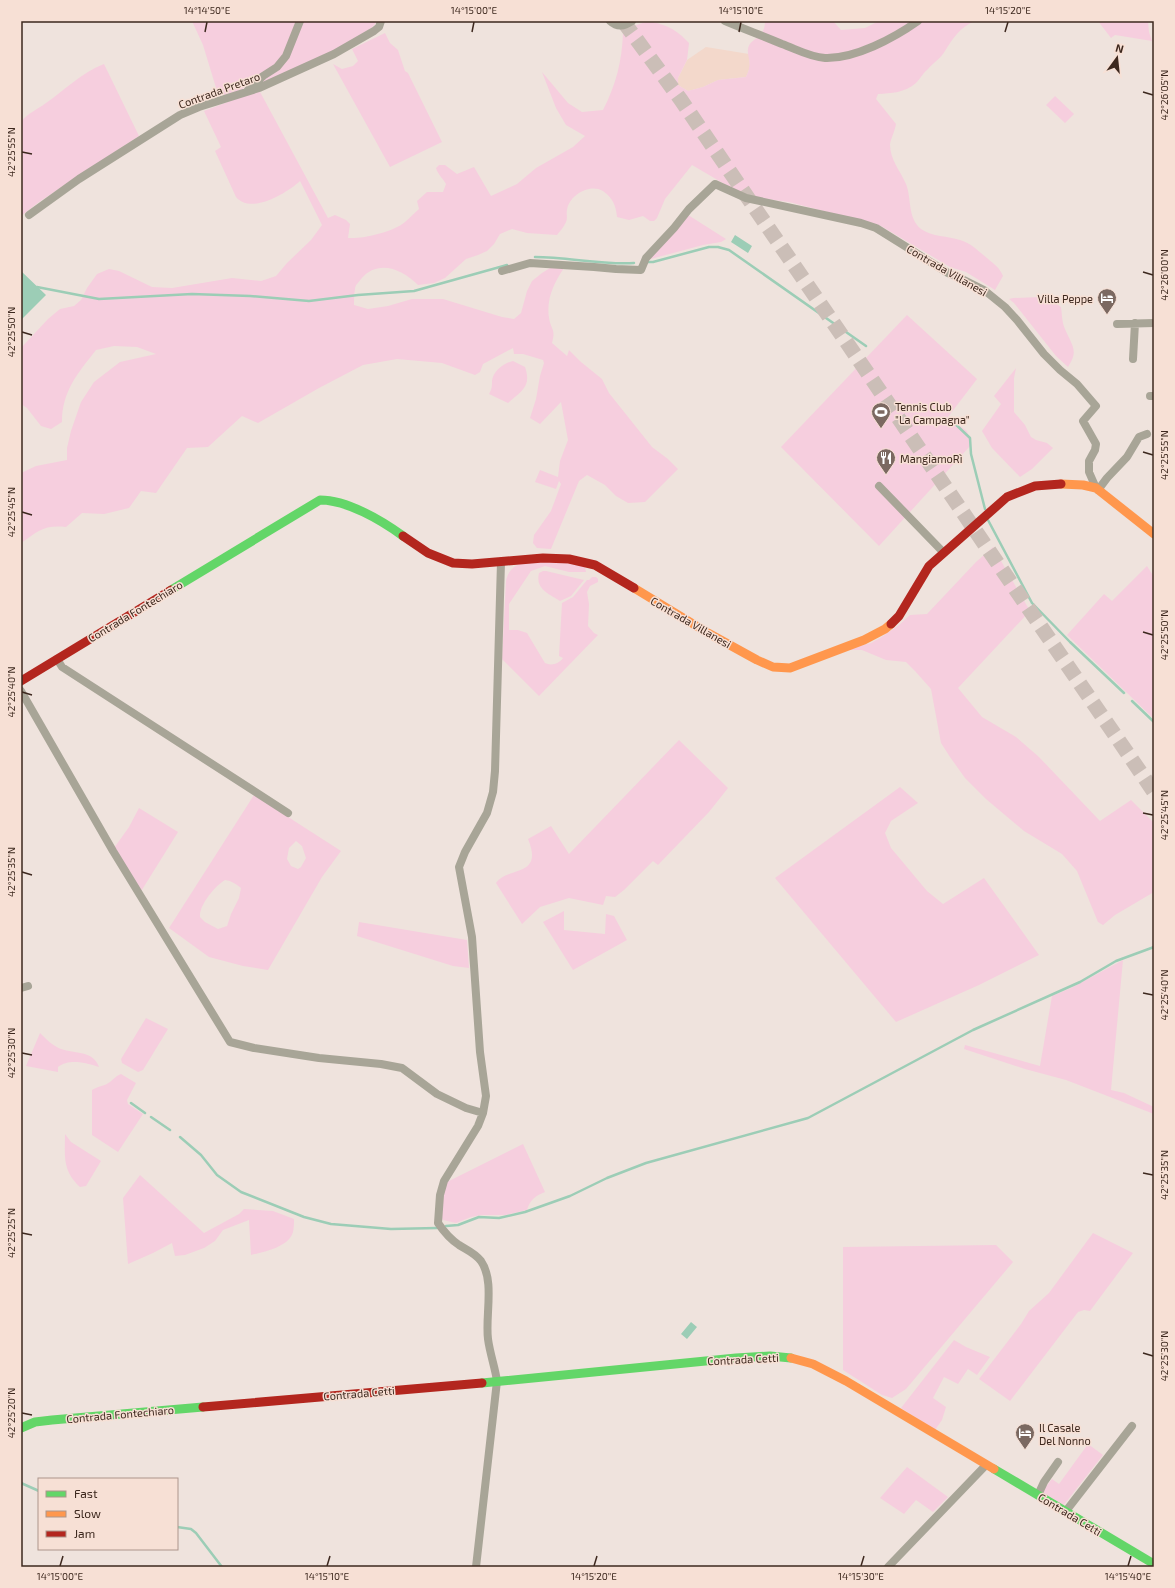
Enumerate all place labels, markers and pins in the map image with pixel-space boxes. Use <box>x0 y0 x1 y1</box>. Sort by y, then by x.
hotel icon: Villa Peppe <box>1096 287 1118 315</box>
place label: Villa Peppe <box>1038 292 1093 305</box>
place label: Tennis Club "La Campagna" <box>895 400 970 426</box>
sports icon: Tennis Club "La Campagna" <box>870 401 892 429</box>
restaurant icon: MangiamoRì <box>875 447 897 475</box>
place label: MangiamoRì <box>900 452 962 465</box>
place label: Il Casale Del Nonno <box>1039 1421 1091 1447</box>
hotel icon: Il Casale Del Nonno <box>1014 1422 1036 1450</box>

